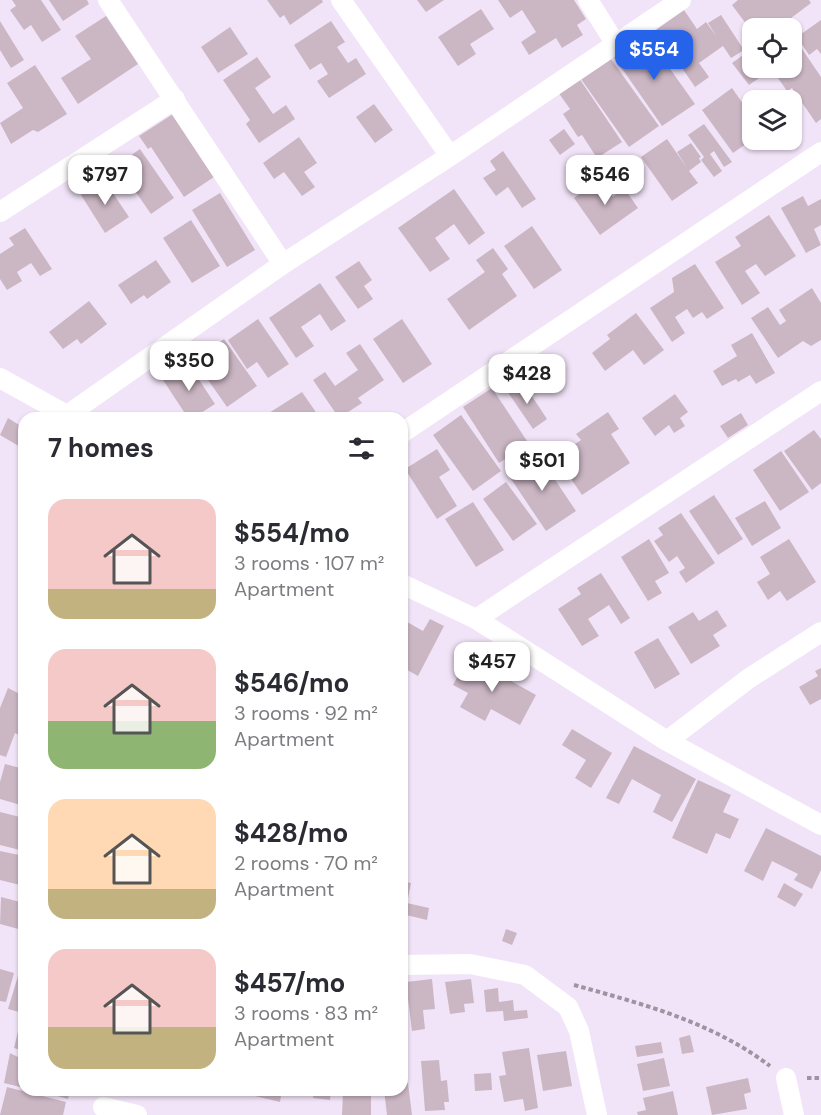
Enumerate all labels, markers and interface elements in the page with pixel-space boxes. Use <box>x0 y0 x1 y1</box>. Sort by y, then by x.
map controls <box>742 18 802 150</box>
button: locate <box>742 18 802 78</box>
pin: $554 <box>618 30 690 81</box>
text: $554 <box>629 36 679 62</box>
button: layers <box>742 90 802 150</box>
pin: $797 <box>69 155 141 206</box>
pin: $546 <box>569 155 641 206</box>
text: $797 <box>82 161 128 187</box>
text: $546 <box>580 161 630 187</box>
pin: $350 <box>153 341 225 392</box>
text: $350 <box>164 347 214 373</box>
pin: $428 <box>491 354 563 405</box>
text: $428 <box>502 360 552 386</box>
text: 7 homes <box>48 431 154 465</box>
icon: filters <box>345 432 378 465</box>
pin: $501 <box>506 441 578 492</box>
text: $501 <box>519 447 565 473</box>
text: $554/mo <box>234 516 350 550</box>
icon: home <box>96 523 168 595</box>
text: 3 rooms · 107 m² <box>234 550 384 576</box>
text: Apartment <box>234 576 334 602</box>
pin: $457 <box>456 642 528 693</box>
text: $457 <box>468 648 516 674</box>
text: $546/mo <box>234 666 349 700</box>
icon: home <box>96 673 168 745</box>
text: 3 rooms · 92 m² <box>234 700 378 726</box>
text: Apartment <box>234 726 334 752</box>
text: $428/mo <box>234 816 348 850</box>
icon: home <box>96 823 168 895</box>
text: 2 rooms · 70 m² <box>234 850 378 876</box>
text: Apartment <box>234 876 334 902</box>
text: $457/mo <box>234 966 345 1000</box>
icon: home <box>96 973 168 1045</box>
text: 3 rooms · 83 m² <box>234 1000 378 1026</box>
text: Apartment <box>234 1026 334 1052</box>

